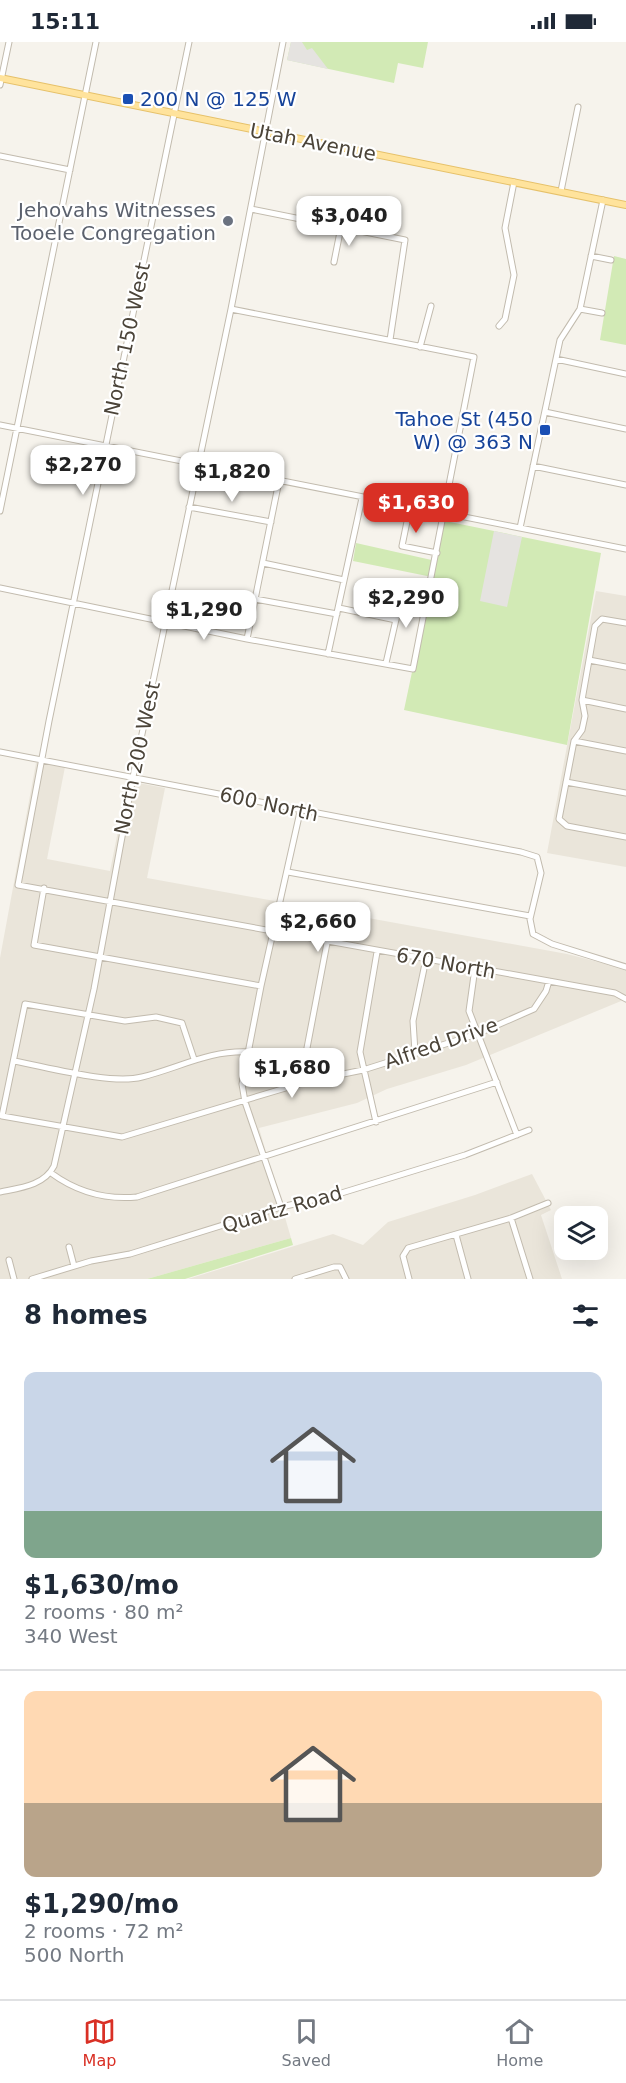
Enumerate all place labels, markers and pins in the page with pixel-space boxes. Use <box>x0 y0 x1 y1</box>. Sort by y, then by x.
place label: 200 N @ 125 W <box>140 87 297 111</box>
marker: 200 N @ 125 W <box>121 92 135 106</box>
pin: $3,040 <box>300 196 398 247</box>
place label: Jehovahs Witnesses Tooele Congregation <box>10 198 216 245</box>
marker: Jehovahs Witnesses Tooele Congregation <box>221 214 235 228</box>
place label: Tahoe St (450 W) @ 363 N <box>394 407 533 454</box>
marker: Tahoe St (450 W) @ 363 N <box>538 423 552 437</box>
pin: $2,270 <box>34 445 132 496</box>
pin: $1,820 <box>183 452 281 503</box>
pin: $1,630 <box>367 483 465 534</box>
pin: $2,290 <box>357 578 455 629</box>
pin: $1,290 <box>155 590 253 641</box>
pin: $2,660 <box>269 902 367 953</box>
pin: $1,680 <box>243 1048 341 1099</box>

